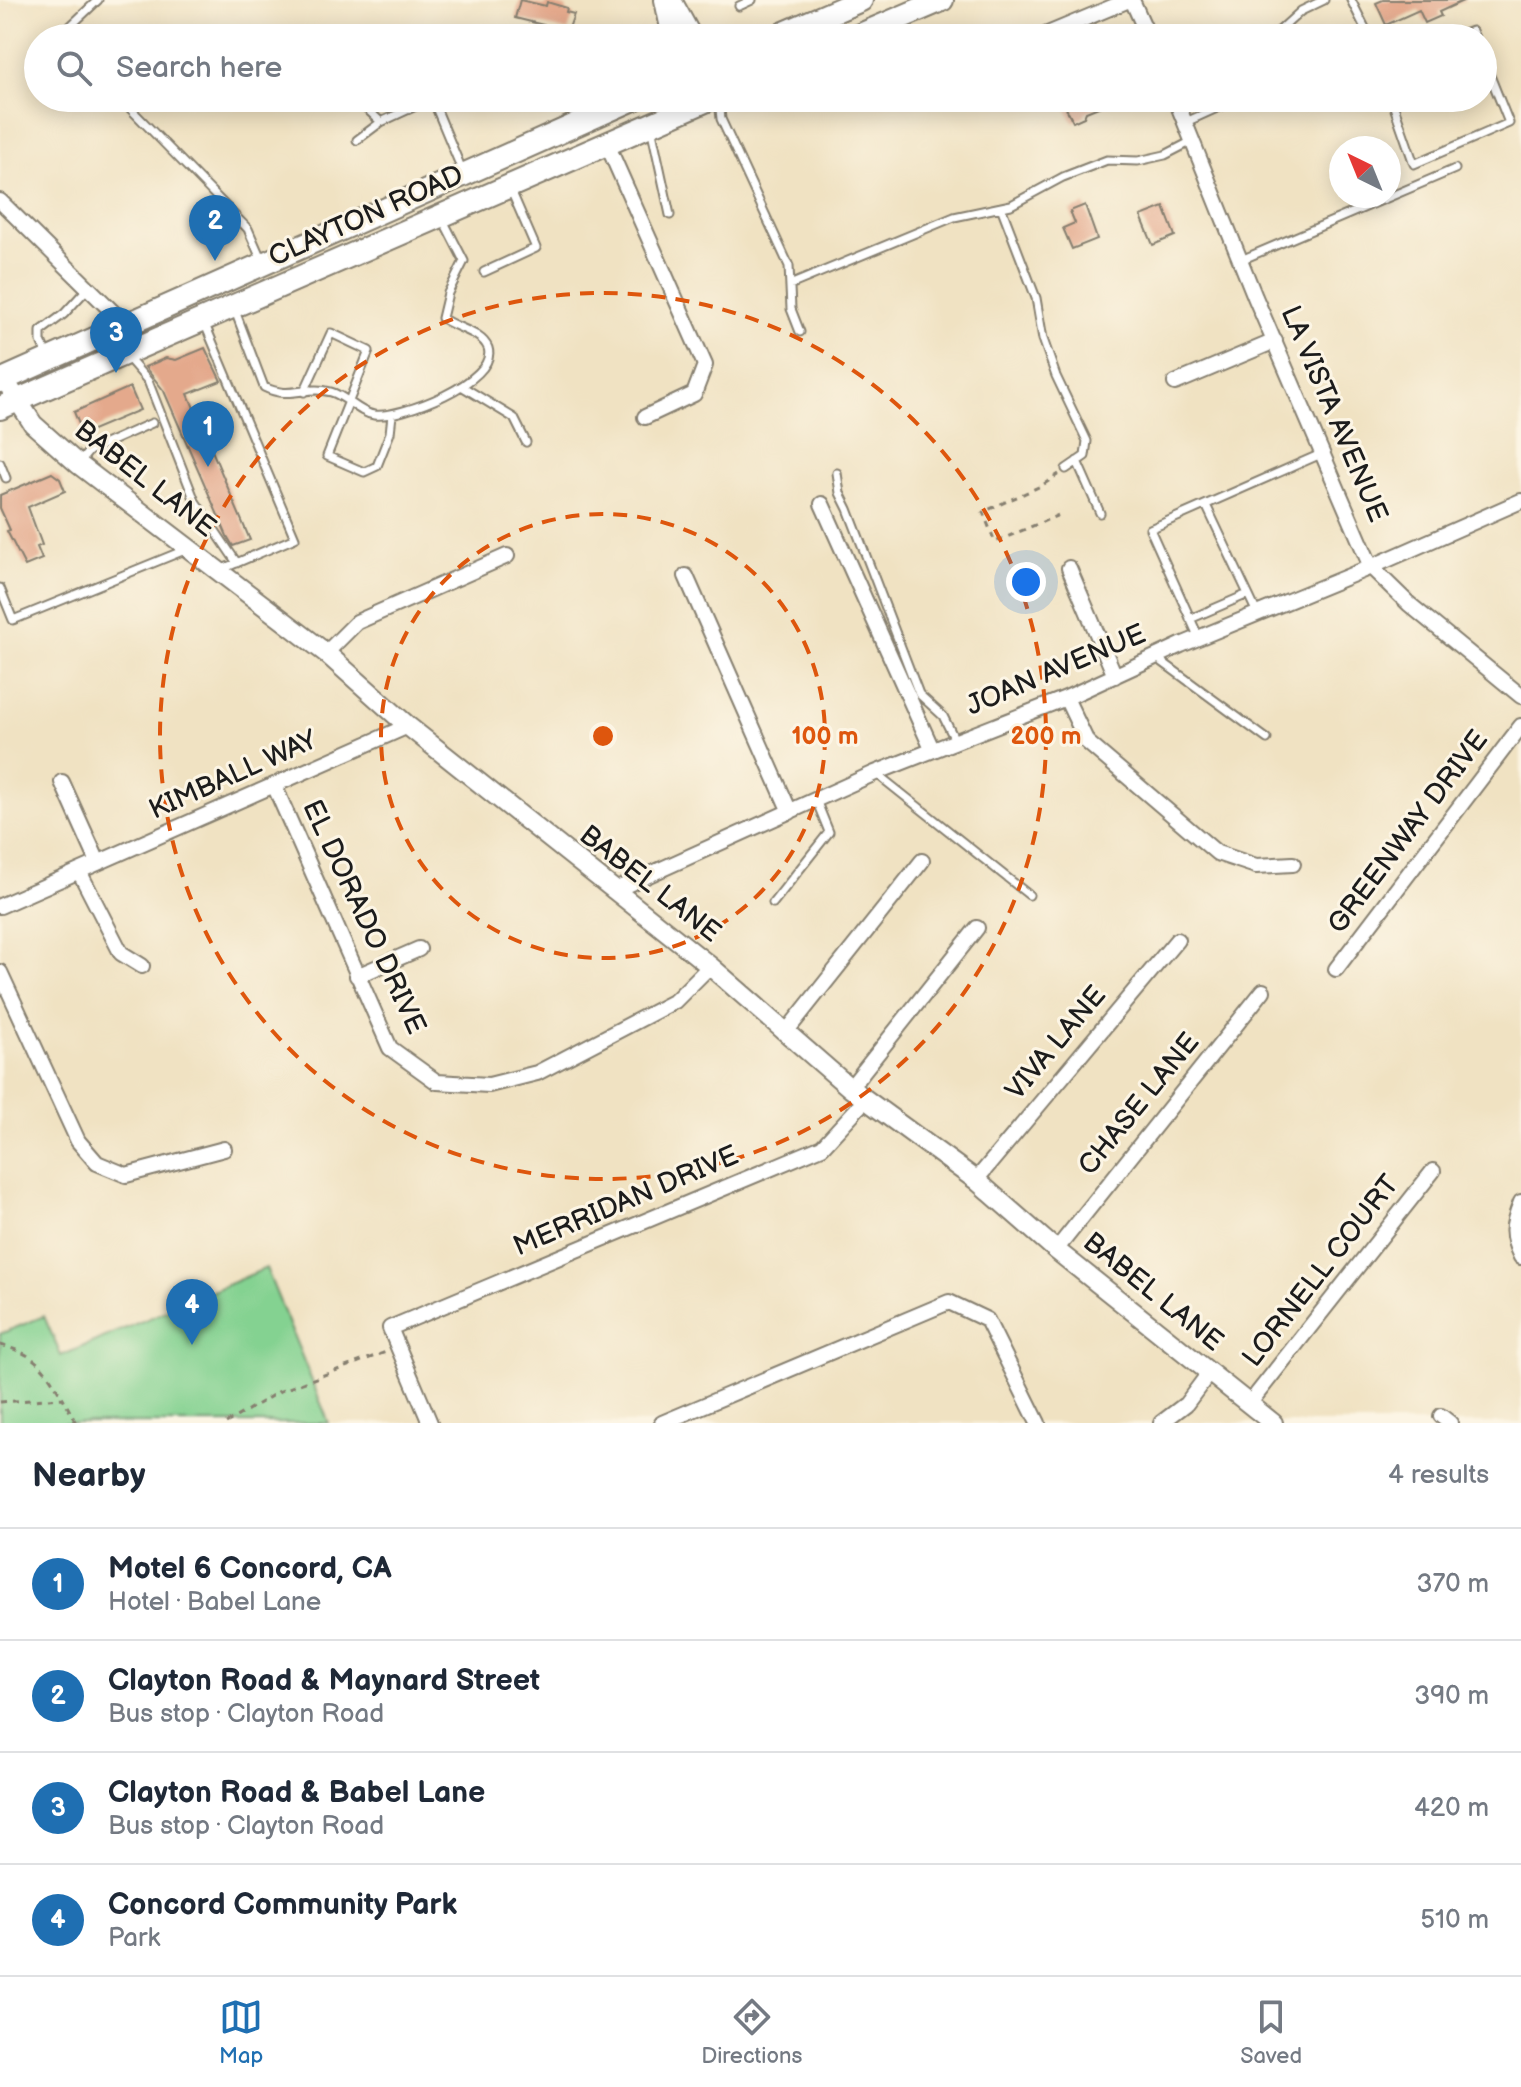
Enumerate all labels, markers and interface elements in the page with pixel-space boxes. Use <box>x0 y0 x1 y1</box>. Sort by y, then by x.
search box <box>24 24 1497 112</box>
icon: search <box>52 46 96 90</box>
text: Search here <box>116 50 282 86</box>
north arrow <box>1329 136 1401 208</box>
street label: CLAYTON ROAD <box>264 158 468 274</box>
pin: 2 <box>189 195 241 261</box>
street label: LA VISTA AVENUE <box>1274 301 1394 527</box>
pin: 3 <box>90 307 142 373</box>
pin: 1 <box>182 401 234 467</box>
street label: BABEL LANE <box>68 414 222 544</box>
your location <box>1006 562 1046 602</box>
street label: JOAN AVENUE <box>961 617 1151 723</box>
centre of rings <box>589 722 617 750</box>
text: 100 m <box>792 722 858 751</box>
text: 200 m <box>1011 722 1081 751</box>
street label: KIMBALL WAY <box>144 723 323 827</box>
street label: GREENWAY DRIVE <box>1321 724 1495 940</box>
street label: EL DORADO DRIVE <box>295 795 433 1039</box>
street label: BABEL LANE <box>573 819 727 949</box>
street label: VIVA LANE <box>999 979 1113 1107</box>
street label: CHASE LANE <box>1072 1026 1206 1182</box>
street label: MERRIDAN DRIVE <box>509 1139 743 1263</box>
street label: LORNELL COURT <box>1236 1168 1406 1373</box>
street label: BABEL LANE <box>1076 1226 1230 1358</box>
pin: 4 <box>166 1279 218 1345</box>
text: Nearby <box>32 1455 146 1496</box>
text: 4 results <box>1388 1460 1489 1491</box>
text: Motel 6 Concord, CA <box>108 1551 392 1587</box>
text: 1 <box>53 1569 63 1600</box>
text: 370 m <box>1416 1569 1489 1600</box>
text: Hotel · Babel Lane <box>108 1587 321 1618</box>
text: Clayton Road & Maynard Street <box>108 1663 540 1699</box>
text: 2 <box>50 1681 66 1712</box>
text: 390 m <box>1414 1681 1489 1712</box>
text: Bus stop · Clayton Road <box>108 1699 384 1730</box>
text: Clayton Road & Babel Lane <box>108 1775 485 1811</box>
text: 3 <box>50 1793 66 1824</box>
text: 420 m <box>1414 1793 1489 1824</box>
text: Bus stop · Clayton Road <box>108 1811 384 1842</box>
text: Concord Community Park <box>108 1887 457 1923</box>
text: 4 <box>50 1905 66 1936</box>
text: 510 m <box>1420 1905 1489 1936</box>
text: Park <box>108 1923 160 1954</box>
tab: Map <box>219 1995 263 2070</box>
tab: Directions <box>701 1995 802 2070</box>
tab: Saved <box>1240 1995 1302 2070</box>

